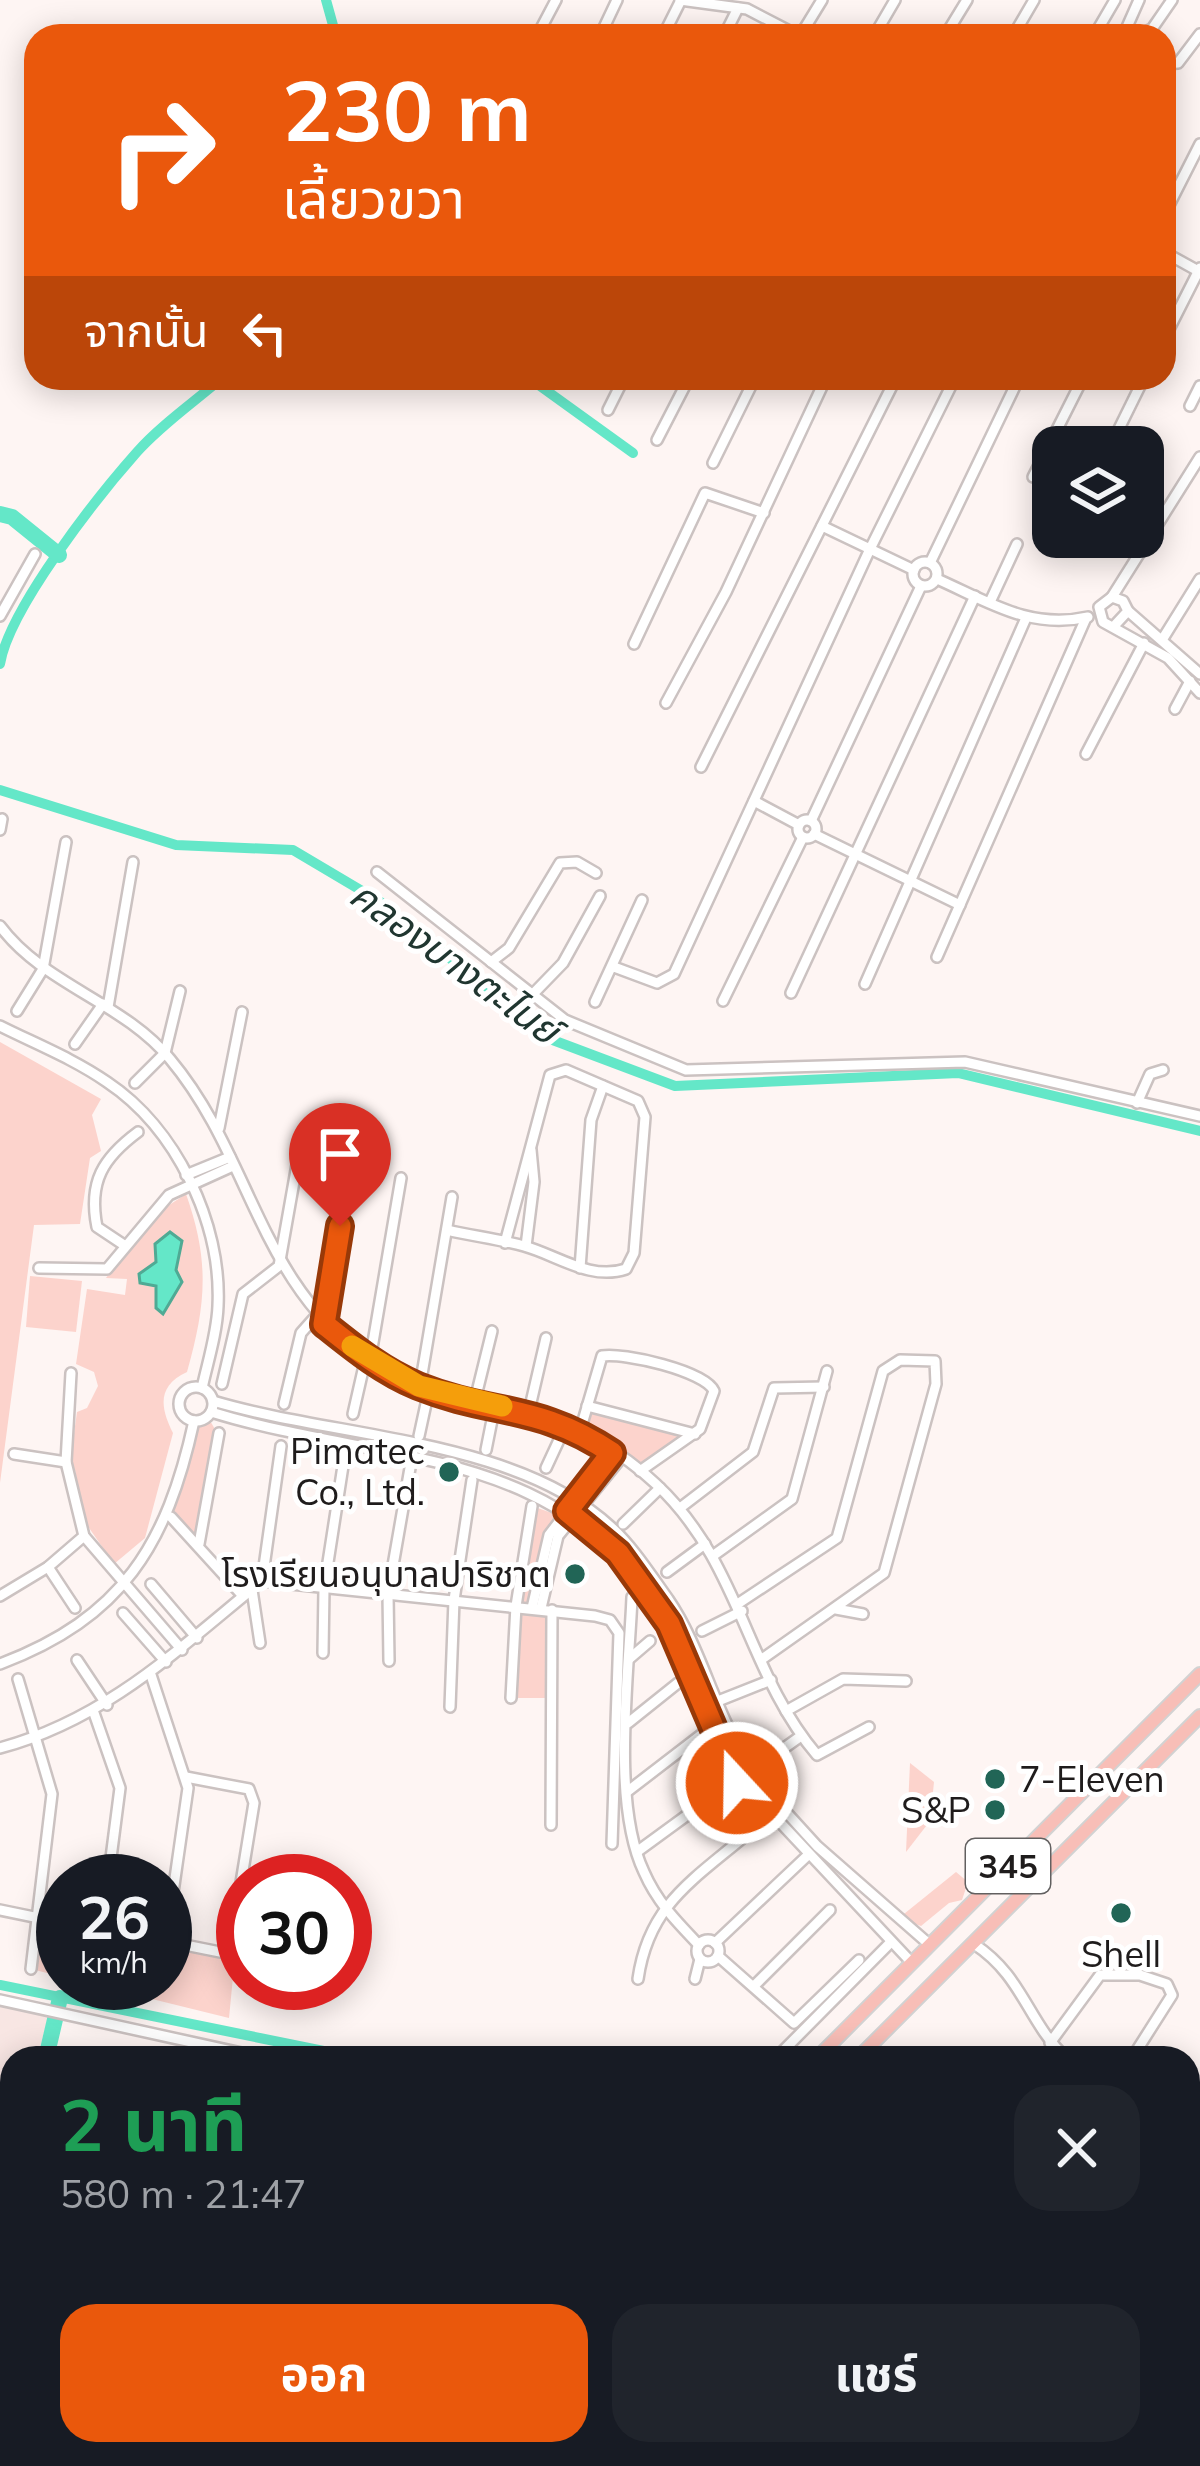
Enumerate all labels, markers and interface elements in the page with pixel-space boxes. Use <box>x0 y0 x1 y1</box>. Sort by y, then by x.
text: 230 m <box>282 57 532 162</box>
icon: right <box>84 72 240 228</box>
text: เลี้ยวขวา <box>282 164 465 232</box>
icon: left <box>232 300 298 366</box>
text: จากนั้น <box>84 302 208 358</box>
map controls <box>1032 426 1164 558</box>
button: layers <box>1032 426 1164 558</box>
water label: คลองบางตะไนย์ <box>341 869 575 1058</box>
pin <box>289 1103 391 1226</box>
icon: arrive <box>307 1121 373 1187</box>
place label: Pimatec Co., Ltd. <box>290 1428 425 1514</box>
marker: Pimatec Co., Ltd. <box>436 1459 462 1485</box>
place label: โรงเรียนอนุบาลปาริชาต <box>221 1551 551 1596</box>
marker: โรงเรียนอนุบาลปาริชาต <box>562 1561 588 1587</box>
position arrow <box>674 1720 800 1846</box>
place label: 7-Eleven <box>1019 1756 1165 1801</box>
marker: 7-Eleven <box>982 1766 1008 1792</box>
place label: S&P <box>901 1787 971 1832</box>
marker: S&P <box>982 1797 1008 1823</box>
road number: 345 <box>966 1839 1050 1893</box>
speed limit sign: 30 <box>216 1854 372 2010</box>
text: 26 <box>78 1879 150 1954</box>
marker: Shell <box>1108 1900 1134 1926</box>
place label: Shell <box>1081 1931 1161 1976</box>
text: km/h <box>80 1943 148 1981</box>
text: 2 นาที <box>60 2079 247 2169</box>
button: close <box>1014 2085 1140 2211</box>
text: 580 m · 21:47 <box>60 2169 306 2218</box>
button: ออก <box>60 2304 588 2442</box>
button: แชร์ <box>612 2304 1140 2442</box>

